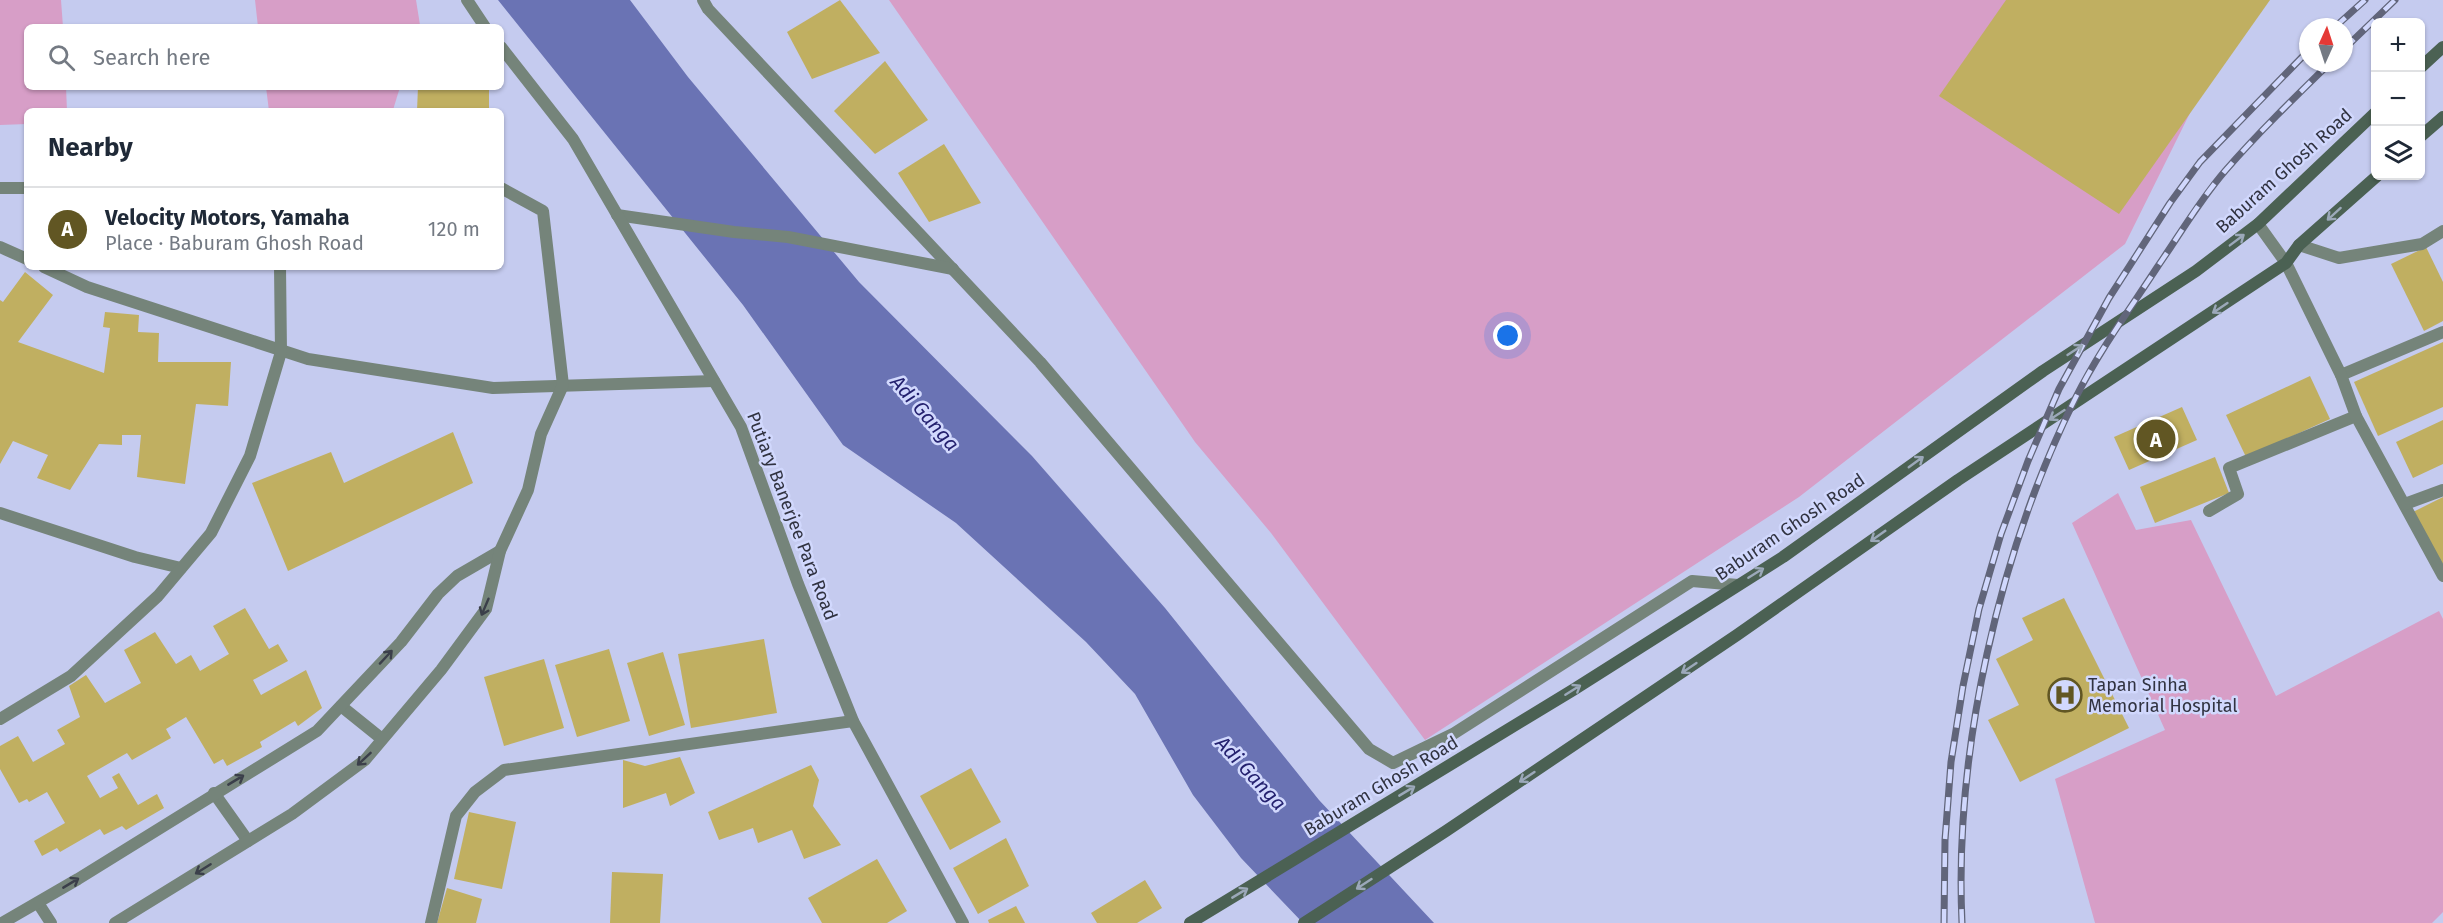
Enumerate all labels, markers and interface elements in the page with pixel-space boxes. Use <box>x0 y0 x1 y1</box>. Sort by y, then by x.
north arrow <box>2299 18 2353 72</box>
map controls <box>2371 18 2425 180</box>
button: + <box>2371 18 2425 72</box>
search box <box>24 24 504 90</box>
icon: search <box>45 41 78 74</box>
text: Search here <box>93 44 211 71</box>
button: − <box>2371 72 2425 126</box>
street label: Baburam Ghosh Road <box>2211 104 2357 238</box>
button: layers <box>2371 126 2425 180</box>
text: Nearby <box>48 132 133 163</box>
text: Velocity Motors, Yamaha <box>105 204 350 231</box>
one-way arrow <box>2326 207 2341 221</box>
text: A <box>62 217 73 241</box>
text: 120 m <box>428 217 480 241</box>
text: Place · Baburam Ghosh Road <box>105 231 364 255</box>
one-way arrow <box>2228 234 2244 247</box>
one-way arrow <box>2212 302 2229 314</box>
your location <box>1493 321 1522 350</box>
one-way arrow <box>2067 343 2084 356</box>
water label: Adi Ganga <box>885 370 964 456</box>
street label: Putiary Banerjee Para Road <box>742 409 842 623</box>
one-way arrow <box>2049 409 2066 422</box>
pin: A <box>2136 416 2176 462</box>
one-way arrow <box>1907 456 1923 468</box>
street label: Baburam Ghosh Road <box>1711 469 1869 585</box>
one-way arrow <box>1871 530 1887 542</box>
one-way arrow <box>1747 567 1764 579</box>
one-way arrow <box>479 598 490 616</box>
one-way arrow <box>379 650 393 665</box>
one-way arrow <box>1681 662 1697 674</box>
place label: Tapan Sinha Memorial Hospital <box>2088 674 2238 717</box>
hospital icon: Tapan Sinha Memorial Hospital <box>2047 677 2083 713</box>
one-way arrow <box>1564 683 1581 695</box>
water label: Adi Ganga <box>1210 730 1291 815</box>
street label: Baburam Ghosh Road <box>1300 731 1462 841</box>
one-way arrow <box>356 752 371 766</box>
one-way arrow <box>1519 771 1536 783</box>
one-way arrow <box>227 773 244 785</box>
one-way arrow <box>1398 785 1415 797</box>
one-way arrow <box>195 863 212 875</box>
one-way arrow <box>62 877 79 889</box>
one-way arrow <box>1356 878 1373 890</box>
one-way arrow <box>1231 886 1248 898</box>

